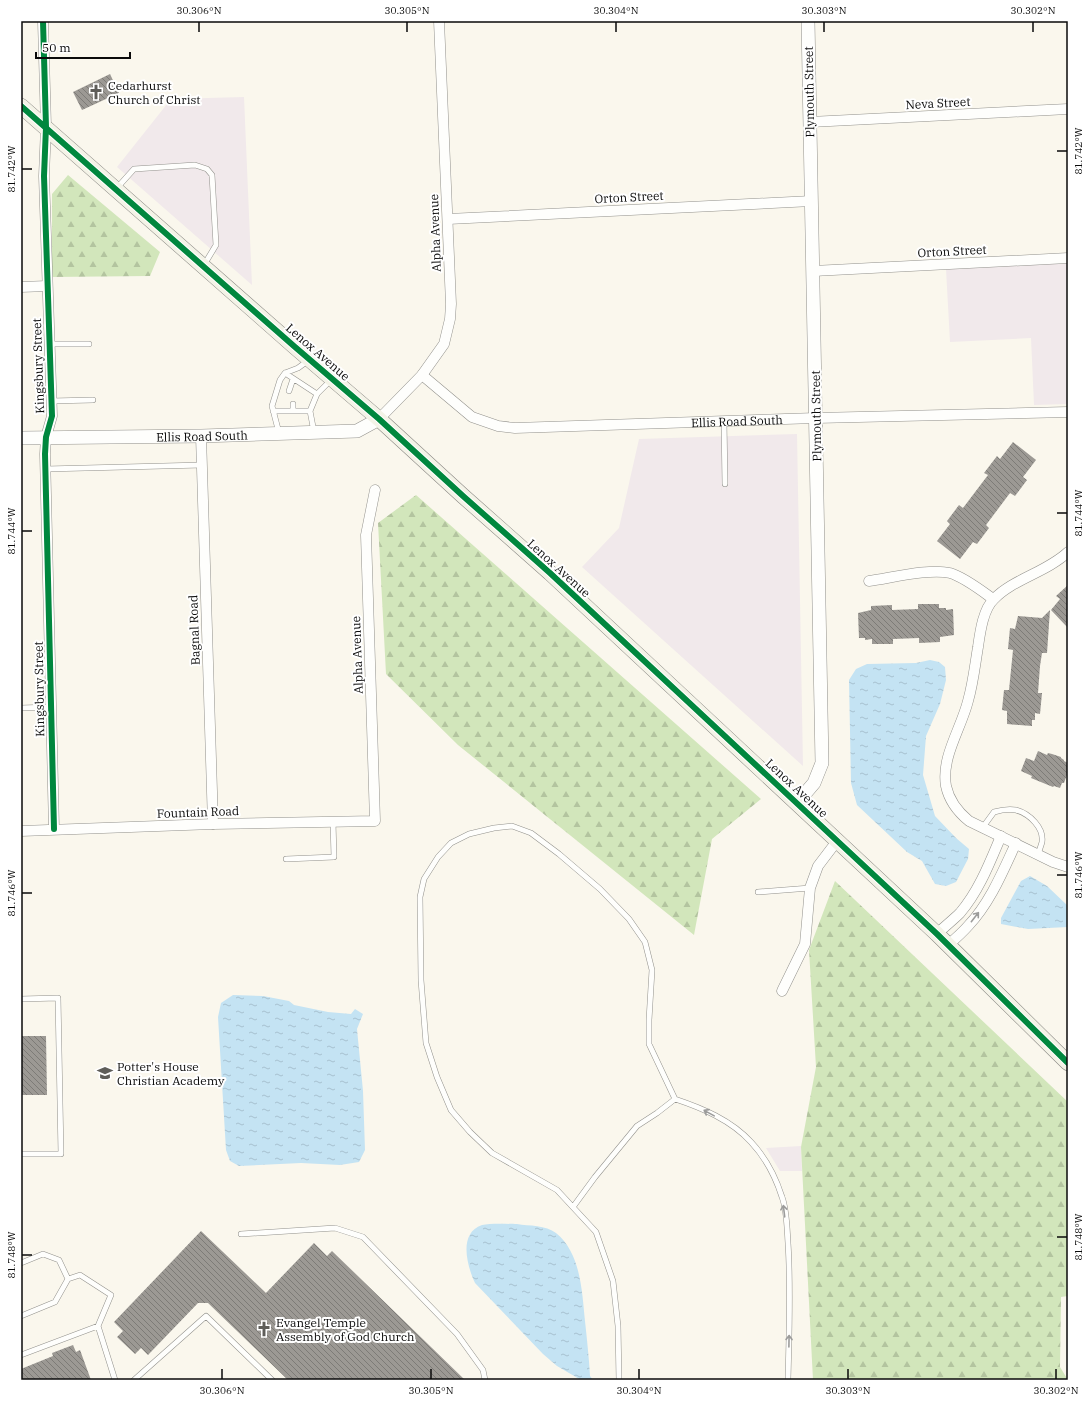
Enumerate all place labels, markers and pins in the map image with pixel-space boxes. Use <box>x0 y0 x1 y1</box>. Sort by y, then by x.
place label: Cedarhurst Church of Christ <box>108 78 200 107</box>
church icon: Cedarhurst Church of Christ <box>87 83 105 101</box>
place label: Potter's House Christian Academy <box>117 1059 225 1088</box>
school or university icon: Potter's House Christian Academy <box>96 1064 114 1082</box>
place label: Evangel Temple Assembly of God Church <box>276 1315 415 1344</box>
church icon: Evangel Temple Assembly of God Church <box>255 1320 273 1338</box>

